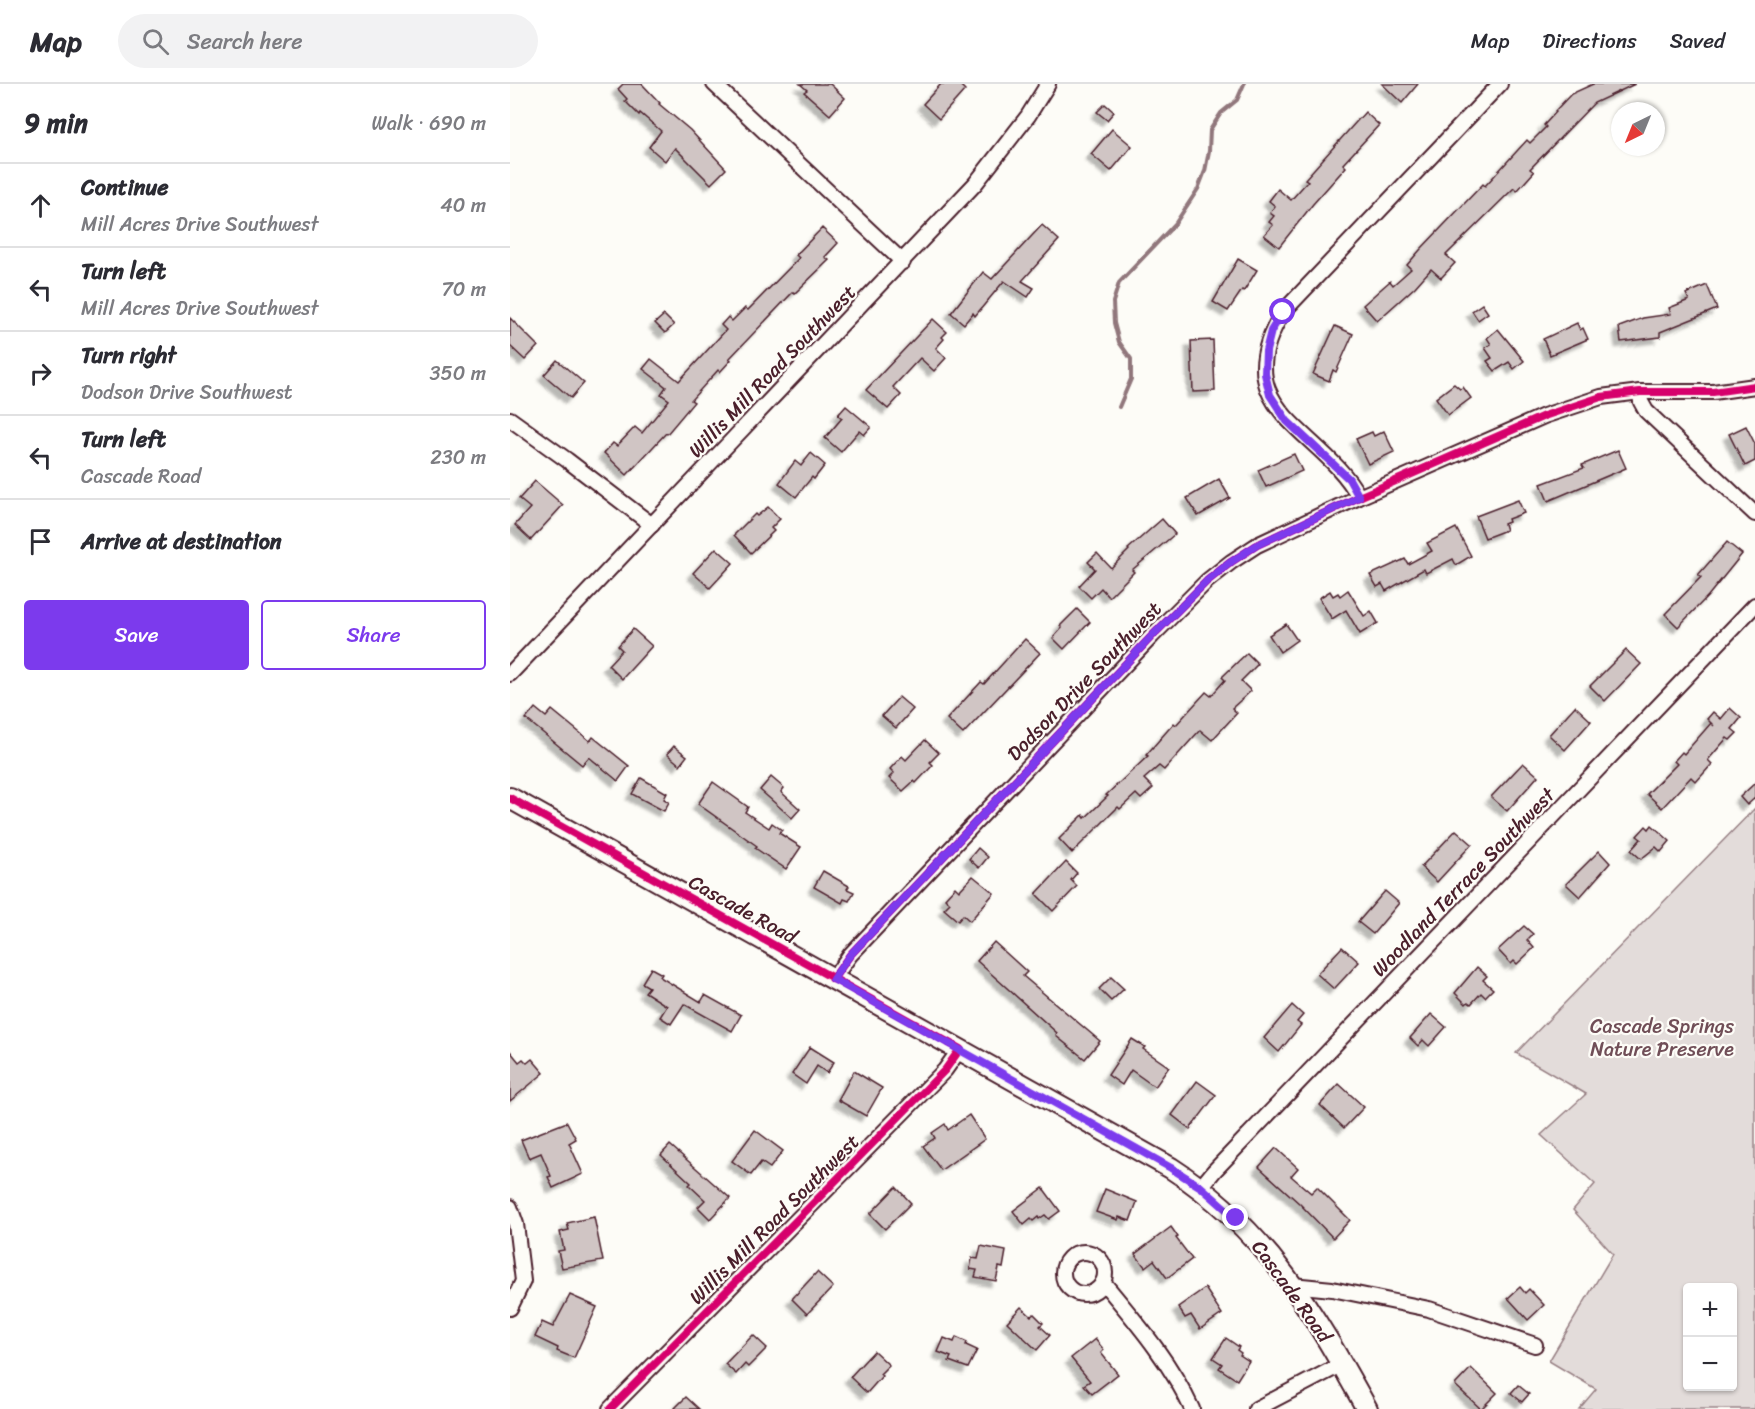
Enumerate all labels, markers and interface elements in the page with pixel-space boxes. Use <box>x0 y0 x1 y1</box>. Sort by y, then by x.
search box <box>118 14 538 68</box>
text: Map <box>30 17 82 66</box>
text: Search here <box>187 22 303 61</box>
text: Map <box>1471 22 1509 60</box>
text: Directions <box>1542 22 1637 60</box>
text: Saved <box>1670 22 1725 60</box>
icon: search <box>139 25 172 58</box>
text: 9 min <box>24 100 88 146</box>
north arrow <box>1611 102 1665 156</box>
text: Walk · 690 m <box>372 106 486 141</box>
text: Continue <box>81 168 169 207</box>
text: 40 m <box>440 188 486 223</box>
icon: ahead <box>24 189 57 222</box>
text: Mill Acres Drive Southwest <box>81 207 319 242</box>
text: Turn left <box>81 252 166 291</box>
text: 70 m <box>441 272 486 307</box>
icon: left <box>24 273 57 306</box>
street label: Willis Mill Road Southwest <box>680 276 865 466</box>
text: Mill Acres Drive Southwest <box>81 291 319 326</box>
route start <box>1269 298 1295 324</box>
text: Turn right <box>81 336 176 375</box>
text: 350 m <box>430 356 486 391</box>
icon: right <box>24 357 57 390</box>
text: Dodson Drive Southwest <box>81 375 293 410</box>
text: Turn left <box>81 420 166 459</box>
text: 230 m <box>430 440 486 475</box>
icon: left <box>24 441 57 474</box>
text: Cascade Road <box>81 459 201 494</box>
text: Arrive at destination <box>81 522 282 561</box>
icon: arrive <box>24 525 57 558</box>
street label: Dodson Drive Southwest <box>998 593 1171 770</box>
button: Save <box>24 600 249 670</box>
button: Share <box>261 600 486 670</box>
street label: Woodland Terrace Southwest <box>1363 779 1564 985</box>
street label: Cascade Road <box>682 865 805 955</box>
park label: Cascade Springs Nature Preserve <box>1590 1009 1735 1067</box>
street label: Willis Mill Road Southwest <box>681 1125 868 1313</box>
route end <box>1222 1204 1248 1230</box>
street label: Cascade Road <box>1242 1232 1342 1351</box>
map controls <box>1683 1283 1737 1391</box>
button: + <box>1683 1283 1737 1337</box>
button: − <box>1683 1337 1737 1391</box>

